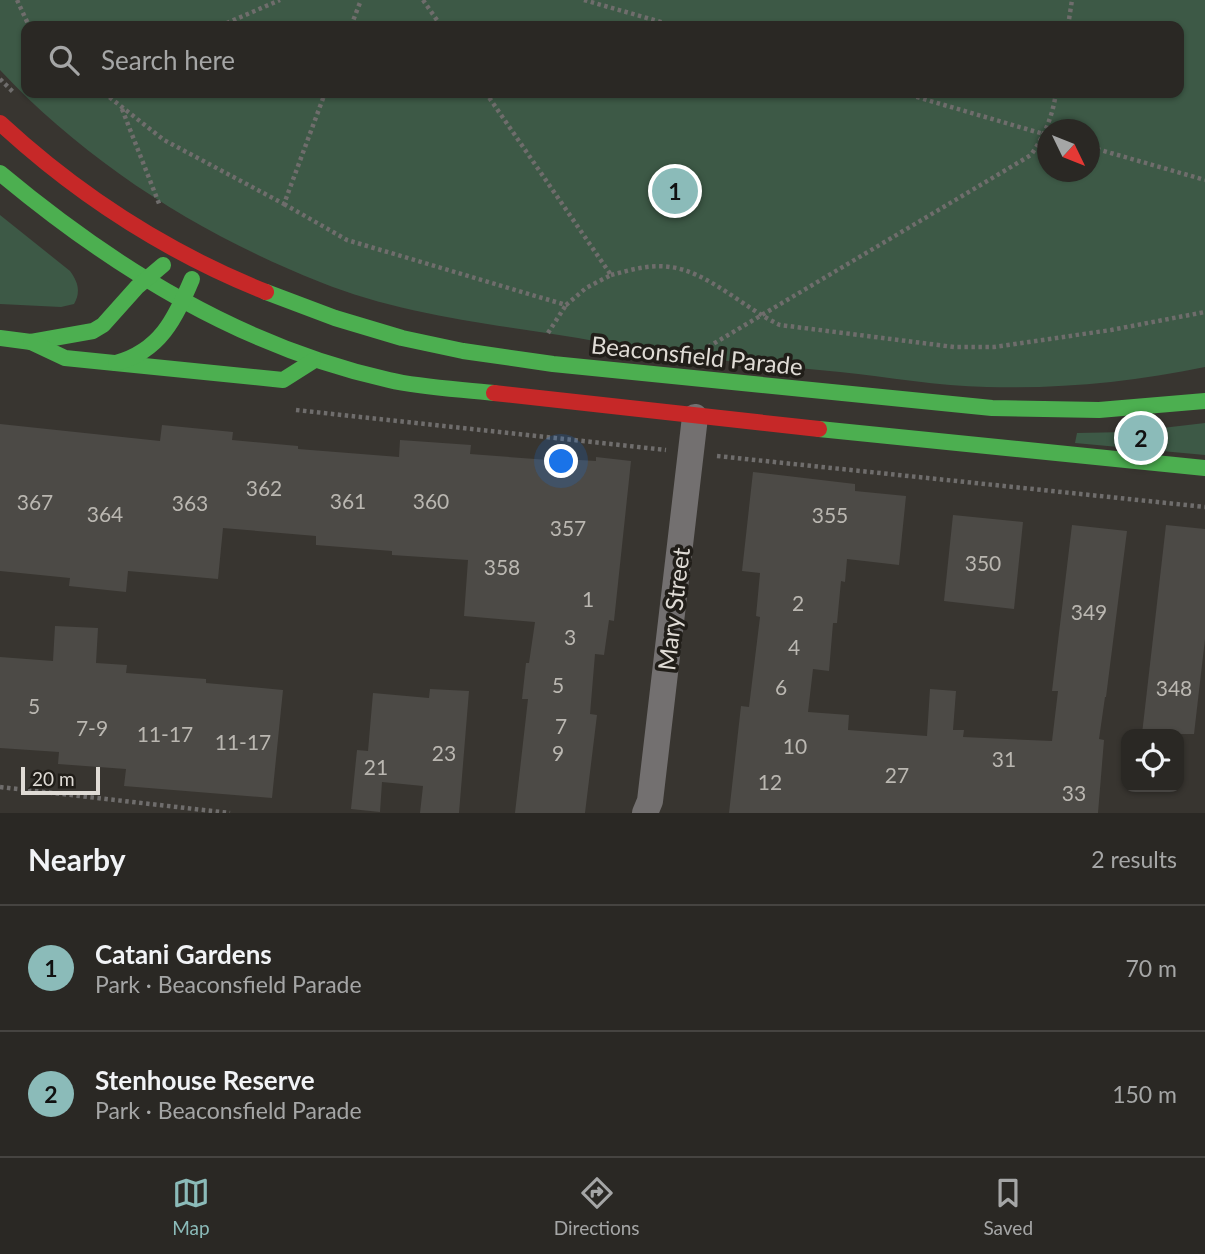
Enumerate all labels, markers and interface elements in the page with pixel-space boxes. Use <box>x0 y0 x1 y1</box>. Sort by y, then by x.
search box <box>21 21 1184 98</box>
icon: search <box>45 41 83 79</box>
text: Search here <box>101 44 235 76</box>
north arrow <box>1037 119 1100 182</box>
pin: 1 <box>652 165 698 217</box>
street label: Beaconsfield Parade <box>590 329 804 381</box>
pin: 2 <box>1118 412 1164 464</box>
your location <box>544 444 578 478</box>
house number: 362 <box>246 475 282 500</box>
house number: 361 <box>330 488 366 513</box>
house number: 360 <box>413 488 449 513</box>
house number: 367 <box>17 489 53 514</box>
house number: 363 <box>172 490 208 515</box>
house number: 364 <box>87 501 123 526</box>
house number: 355 <box>812 502 848 527</box>
house number: 357 <box>550 515 586 540</box>
street label: Mary Street <box>651 545 695 672</box>
house number: 350 <box>965 550 1001 575</box>
house number: 358 <box>484 554 520 579</box>
house number: 1 <box>582 586 594 611</box>
house number: 2 <box>792 590 804 615</box>
house number: 349 <box>1071 599 1107 624</box>
house number: 3 <box>564 624 576 649</box>
house number: 4 <box>788 634 800 659</box>
house number: 5 <box>552 672 564 697</box>
house number: 6 <box>775 674 787 699</box>
house number: 348 <box>1156 675 1192 700</box>
house number: 5 <box>28 693 40 718</box>
house number: 7 <box>555 713 567 738</box>
house number: 7-9 <box>76 715 108 740</box>
house number: 11-17 <box>137 721 193 746</box>
house number: 11-17 <box>215 729 271 754</box>
map controls <box>1121 729 1184 792</box>
button: locate <box>1121 729 1184 792</box>
house number: 10 <box>783 733 807 758</box>
house number: 23 <box>432 740 456 765</box>
house number: 9 <box>552 740 564 765</box>
house number: 31 <box>992 746 1016 771</box>
house number: 21 <box>364 754 388 779</box>
house number: 27 <box>885 762 909 787</box>
scale bar <box>21 764 100 796</box>
text: 20 m <box>32 767 75 790</box>
house number: 12 <box>758 769 782 794</box>
house number: 33 <box>1062 780 1086 805</box>
text: Nearby <box>28 841 126 877</box>
text: 2 results <box>1091 845 1177 873</box>
text: Catani Gardens <box>95 938 272 970</box>
text: 1 <box>44 954 58 982</box>
text: 70 m <box>1126 954 1177 982</box>
text: Park · Beaconsfield Parade <box>95 970 362 998</box>
text: Stenhouse Reserve <box>95 1064 315 1096</box>
text: 2 <box>44 1080 58 1108</box>
text: 150 m <box>1112 1080 1177 1108</box>
text: Park · Beaconsfield Parade <box>95 1096 362 1124</box>
tab: Map <box>172 1174 210 1239</box>
tab: Directions <box>554 1174 640 1239</box>
tab: Saved <box>983 1174 1033 1239</box>

